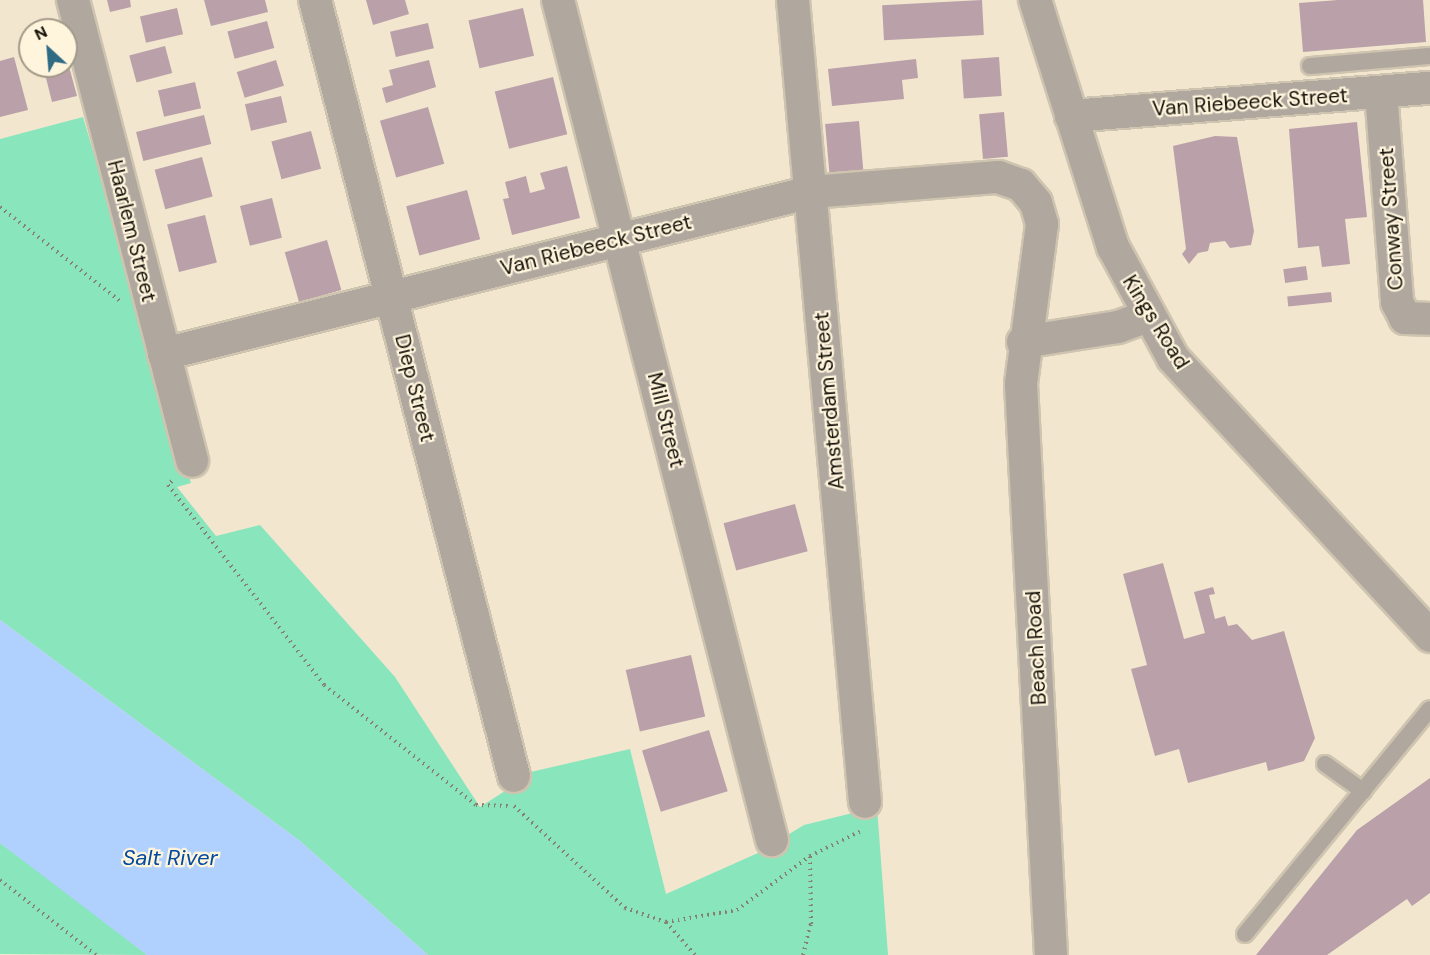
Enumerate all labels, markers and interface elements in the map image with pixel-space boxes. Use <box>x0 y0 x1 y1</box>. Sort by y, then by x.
north arrow <box>18 18 78 78</box>
text: N <box>31 21 51 45</box>
street label: Van Riebeeck Street <box>1151 83 1349 121</box>
street label: Conway Street <box>1373 147 1409 291</box>
street label: Haarlem Street <box>102 157 162 305</box>
street label: Van Riebeeck Street <box>498 209 694 281</box>
street label: Kings Road <box>1117 270 1195 374</box>
street label: Amsterdam Street <box>809 311 849 491</box>
street label: Diep Street <box>390 332 440 444</box>
street label: Mill Street <box>642 370 690 470</box>
street label: Beach Road <box>1020 590 1052 706</box>
water label: Salt River <box>122 845 218 871</box>

